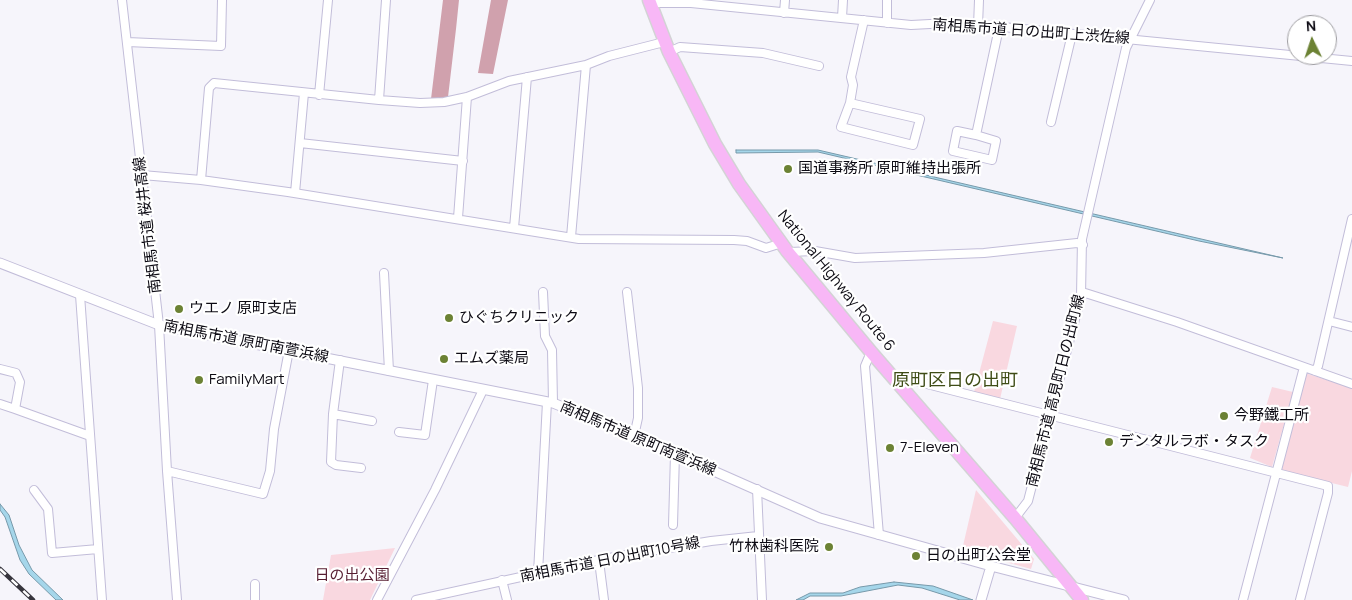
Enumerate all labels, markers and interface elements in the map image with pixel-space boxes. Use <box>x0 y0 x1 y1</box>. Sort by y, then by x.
north arrow <box>1287 15 1337 65</box>
street label: 南相馬市道 日の出町上渋佐線 <box>932 16 1130 48</box>
text: N <box>1305 16 1317 35</box>
street label: 南相馬市道 桜井高線 <box>131 155 165 295</box>
place label: 国道事務所 原町維持出張所 <box>798 160 981 178</box>
marker: 国道事務所 原町維持出張所 <box>782 163 794 175</box>
street label: National Highway Route 6 <box>774 207 898 355</box>
street label: 南相馬市道 高見町日の出町線 <box>1023 293 1089 489</box>
place label: ウエノ 原町支店 <box>189 300 297 318</box>
marker: ウエノ 原町支店 <box>173 303 185 315</box>
place label: ひぐちクリニック <box>459 309 579 327</box>
marker: ひぐちクリニック <box>443 312 455 324</box>
street label: 南相馬市道 原町南萱浜線 <box>162 317 330 367</box>
place label: エムズ薬局 <box>454 350 529 368</box>
marker: エムズ薬局 <box>438 353 450 365</box>
district label: 原町区日の出町 <box>892 370 1018 392</box>
place label: FamilyMart <box>209 371 285 389</box>
marker: FamilyMart <box>193 374 205 386</box>
street label: 南相馬市道 原町南萱浜線 <box>557 398 719 480</box>
place label: 今野鐵工所 <box>1234 407 1309 425</box>
marker: 今野鐵工所 <box>1218 410 1230 422</box>
place label: デンタルラボ・タスク <box>1119 433 1269 451</box>
marker: デンタルラボ・タスク <box>1103 436 1115 448</box>
place label: 7-Eleven <box>900 439 959 457</box>
marker: 7-Eleven <box>884 442 896 454</box>
street label: 南相馬市道 日の出町10号線 <box>518 534 702 586</box>
place label: 竹林歯科医院 <box>729 538 819 556</box>
marker: 竹林歯科医院 <box>823 541 835 553</box>
place label: 日の出町公会堂 <box>926 547 1031 565</box>
marker: 日の出町公会堂 <box>910 550 922 562</box>
park label: 日の出公園 <box>315 567 389 585</box>

